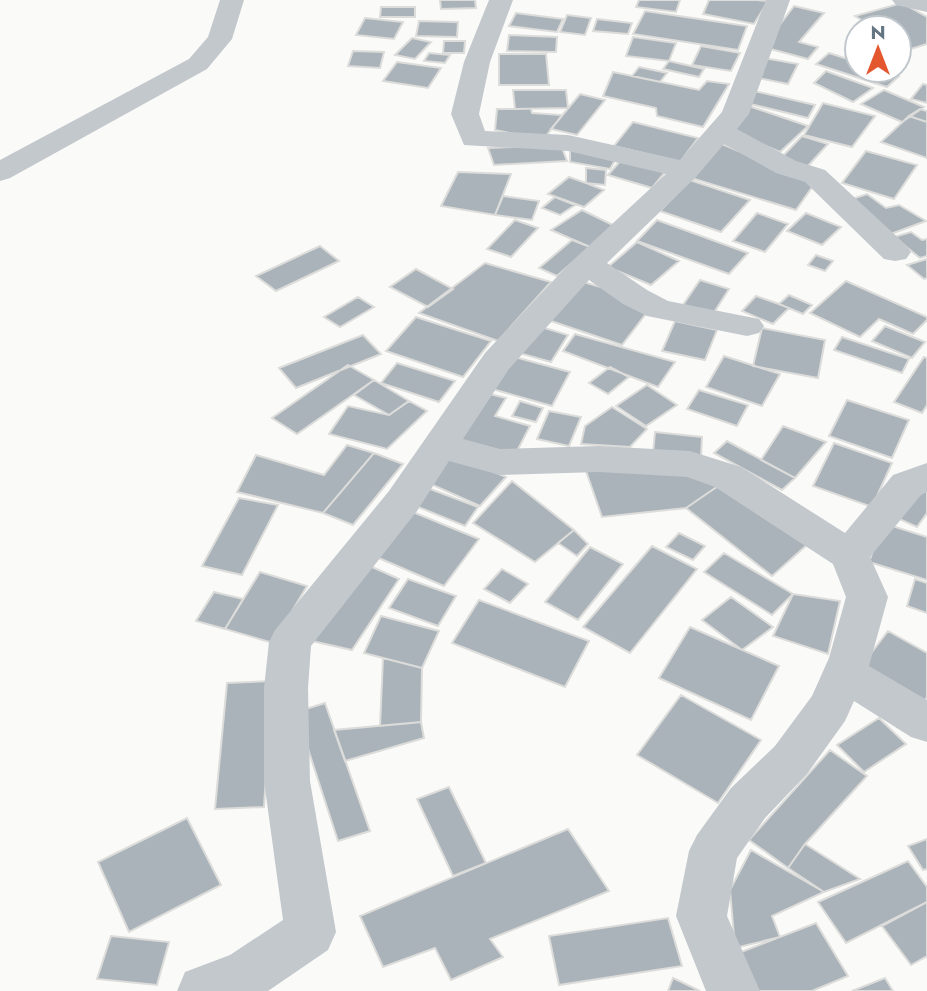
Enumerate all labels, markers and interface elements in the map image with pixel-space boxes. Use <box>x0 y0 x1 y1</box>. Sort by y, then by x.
north arrow <box>843 14 913 84</box>
text: N <box>870 19 886 46</box>

